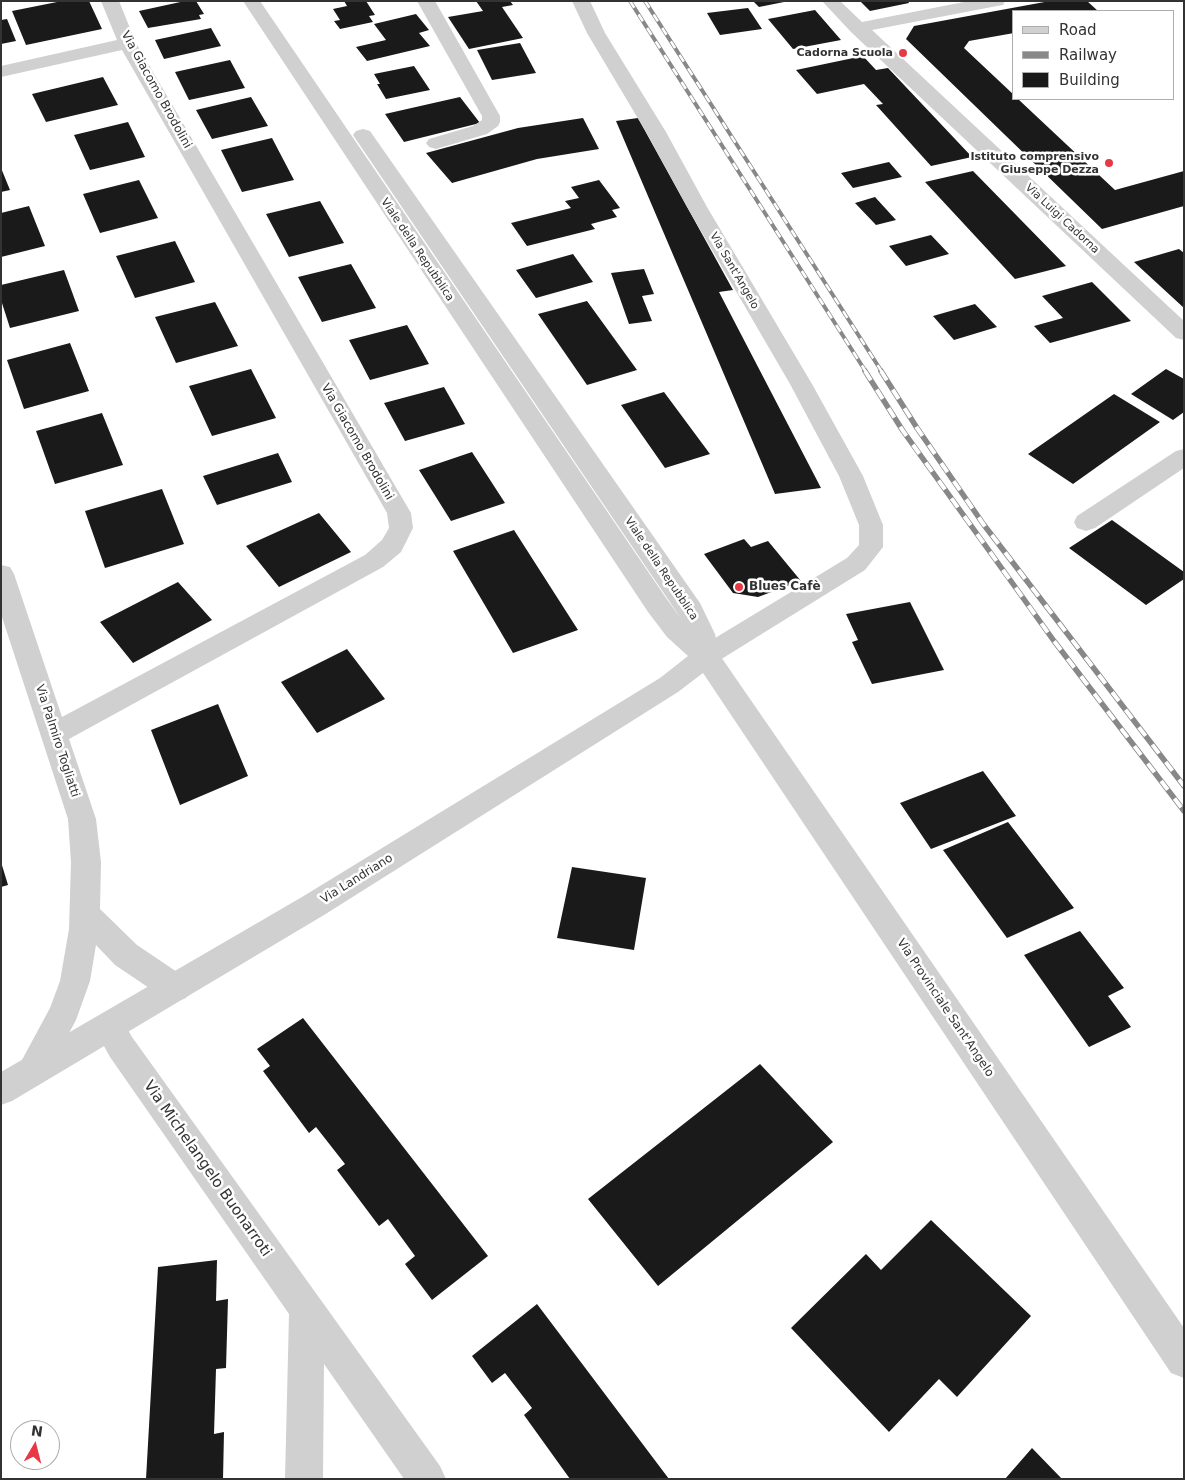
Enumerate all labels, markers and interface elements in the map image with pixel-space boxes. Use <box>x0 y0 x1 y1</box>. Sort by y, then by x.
legend <box>1012 10 1175 100</box>
text: Road <box>1059 21 1097 39</box>
street label: Via Giacomo Brodolini <box>118 29 194 151</box>
place label: Cadorna Scuola <box>797 46 893 60</box>
text: Railway <box>1059 46 1117 64</box>
marker: Cadorna Scuola <box>897 47 909 59</box>
text: Building <box>1059 71 1120 89</box>
place label: Istituto comprensivo Giuseppe Dezza <box>970 150 1099 176</box>
marker: Istituto comprensivo Giuseppe Dezza <box>1103 157 1115 169</box>
street label: Via Luigi Cadorna <box>1022 181 1102 257</box>
street label: Viale della Repubblica <box>378 196 456 304</box>
street label: Via Sant'Angelo <box>707 230 761 312</box>
street label: Via Giacomo Brodolini <box>318 381 396 503</box>
street label: Viale della Repubblica <box>622 515 700 623</box>
place label: Blues Cafè <box>749 580 821 594</box>
marker: Blues Cafè <box>733 581 745 593</box>
street label: Via Palmiro Togliatti <box>32 683 82 799</box>
street label: Via Landriano <box>318 851 396 907</box>
street label: Via Provinciale Sant'Angelo <box>893 936 997 1080</box>
street label: Via Michelangelo Buonarroti <box>139 1078 275 1260</box>
north arrow <box>10 1420 60 1470</box>
text: N <box>30 1422 44 1440</box>

